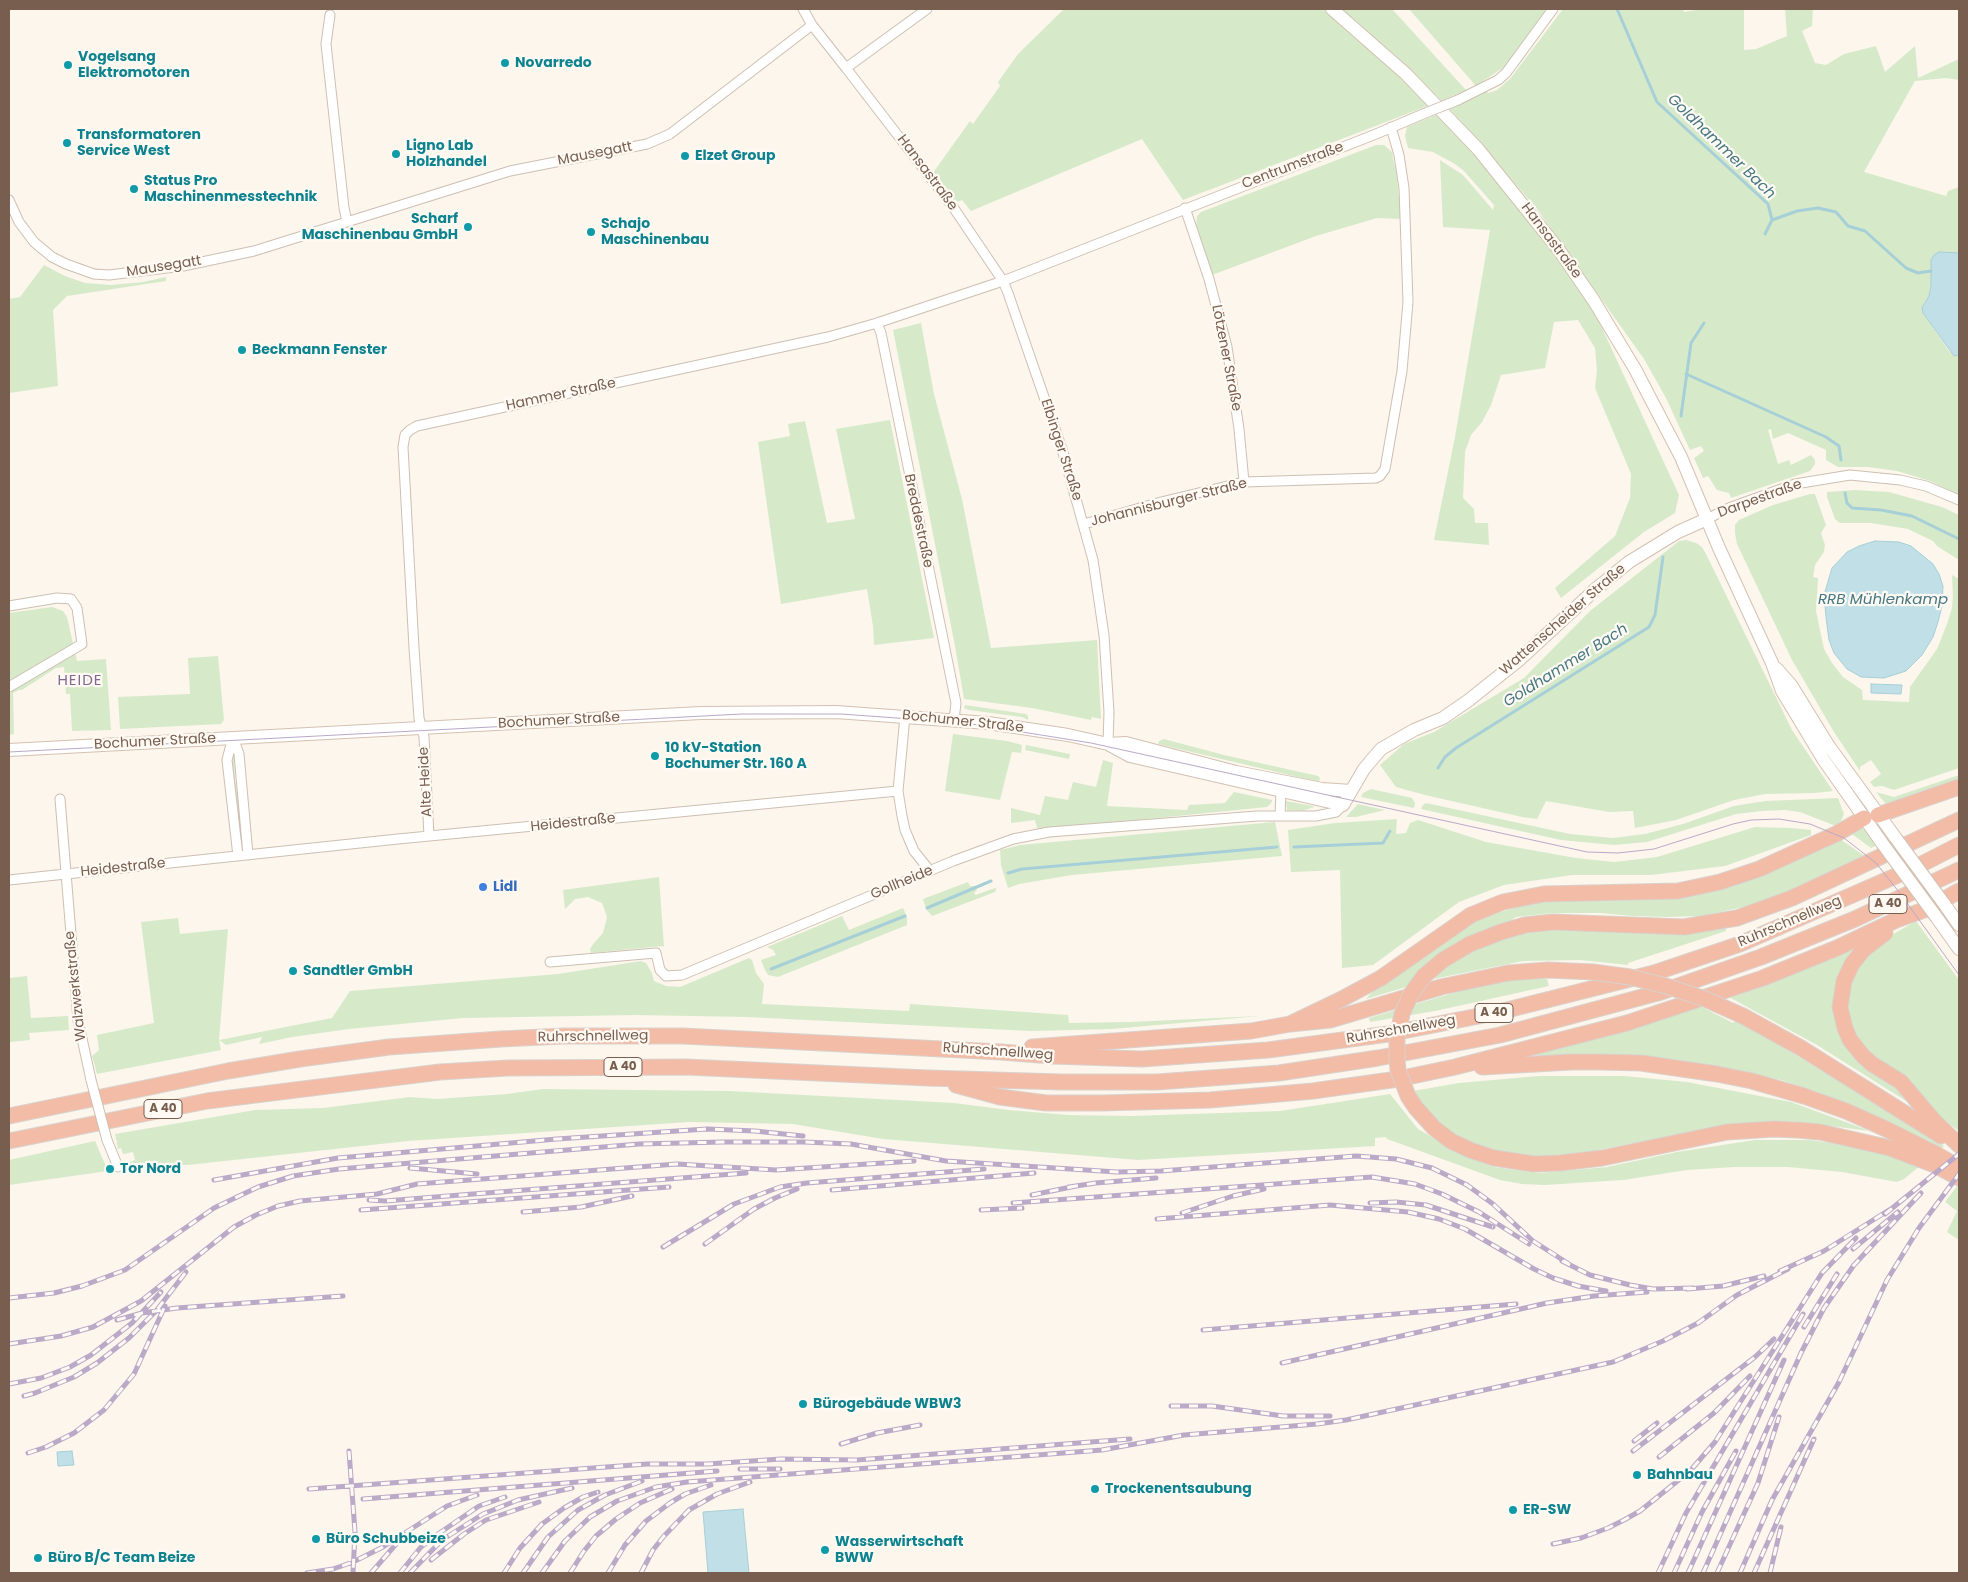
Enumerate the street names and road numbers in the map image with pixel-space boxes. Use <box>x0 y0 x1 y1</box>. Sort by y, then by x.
street label: Hansastraße <box>893 132 961 214</box>
street label: Mausegatt <box>556 139 634 169</box>
street label: Centrumstraße <box>1240 139 1346 193</box>
street label: Hansastraße <box>1517 200 1585 282</box>
street label: Mausegatt <box>125 253 203 281</box>
street label: Lötzener Straße <box>1207 303 1245 413</box>
street label: Hammer Straße <box>505 375 617 415</box>
street label: Elbinger Straße <box>1037 397 1085 503</box>
street label: Breddestraße <box>900 473 936 569</box>
street label: Johannisburger Straße <box>1089 475 1249 531</box>
street label: Darpestraße <box>1716 476 1804 522</box>
street label: Wattenscheider Straße <box>1497 561 1629 679</box>
street label: Bochumer Straße <box>901 707 1025 737</box>
street label: Bochumer Straße <box>498 709 620 733</box>
street label: Bochumer Straße <box>94 730 216 754</box>
street label: Alte Heide <box>416 746 436 818</box>
street label: Heidestraße <box>530 810 616 836</box>
street label: Heidestraße <box>80 855 166 881</box>
street label: Gollheide <box>868 862 936 904</box>
street label: Ruhrschnellweg <box>1736 893 1844 951</box>
road number: A 40 <box>1869 894 1907 914</box>
street label: Walzwerkstraße <box>62 930 90 1042</box>
road number: A 40 <box>1475 1004 1513 1022</box>
street label: Ruhrschnellweg <box>1345 1012 1457 1048</box>
street label: Ruhrschnellweg <box>538 1028 648 1046</box>
street label: Ruhrschnellweg <box>942 1040 1054 1064</box>
road number: A 40 <box>604 1058 642 1076</box>
road number: A 40 <box>144 1100 182 1118</box>

